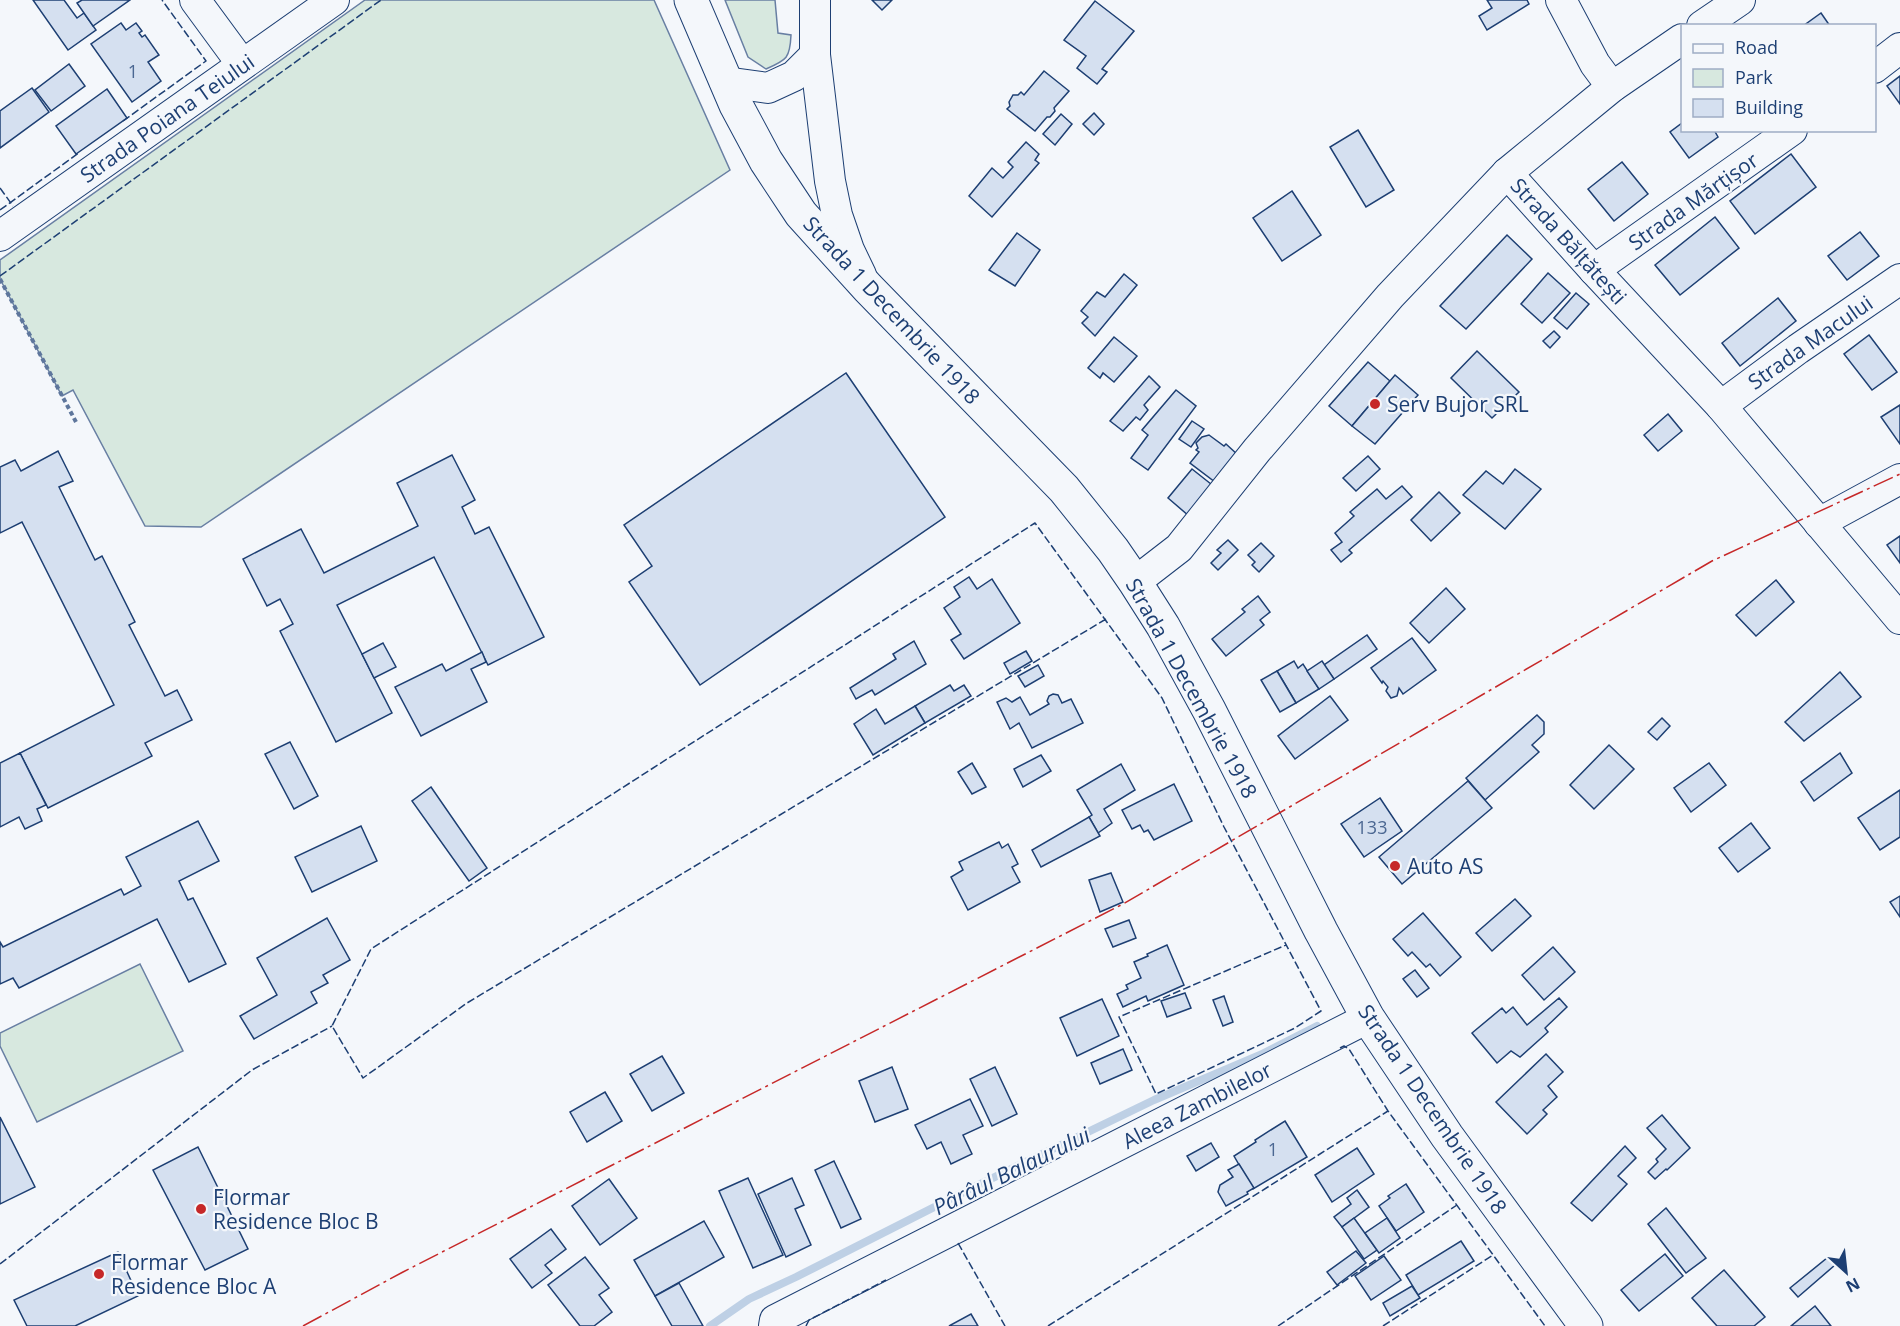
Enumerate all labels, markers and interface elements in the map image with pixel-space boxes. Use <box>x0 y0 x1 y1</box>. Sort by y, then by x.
legend <box>1681 24 1876 132</box>
text: Road <box>1735 35 1778 59</box>
street label: Strada Poiana Teiului <box>74 47 260 189</box>
house number: 1 <box>128 59 138 83</box>
text: Park <box>1735 65 1773 89</box>
text: Building <box>1735 95 1803 119</box>
street label: Strada Mărțișor <box>1623 146 1764 256</box>
street label: Strada Bălțătești <box>1505 172 1633 310</box>
street label: Strada 1 Decembrie 1918 <box>798 210 986 410</box>
street label: Strada Macului <box>1742 289 1878 395</box>
place label: Serv Bujor SRL <box>1387 390 1529 418</box>
marker: Serv Bujor SRL <box>1368 397 1382 411</box>
street label: Strada 1 Decembrie 1918 <box>1120 573 1264 803</box>
house number: 133 <box>1357 815 1387 839</box>
place label: Auto AS <box>1407 852 1484 880</box>
marker: Auto AS <box>1388 859 1402 873</box>
street label: Strada 1 Decembrie 1918 <box>1352 999 1514 1219</box>
street label: Aleea Zambilelor <box>1117 1055 1277 1155</box>
water label: Pârâul Balaurului <box>927 1119 1095 1221</box>
house number: 1 <box>1268 1137 1278 1161</box>
place label: Flormar Residence Bloc B <box>213 1183 378 1235</box>
marker: Flormar Residence Bloc B <box>194 1202 208 1216</box>
north arrow <box>1816 1242 1876 1302</box>
place label: Flormar Residence Bloc A <box>111 1248 277 1300</box>
marker: Flormar Residence Bloc A <box>92 1267 106 1281</box>
text: N <box>1842 1273 1864 1298</box>

